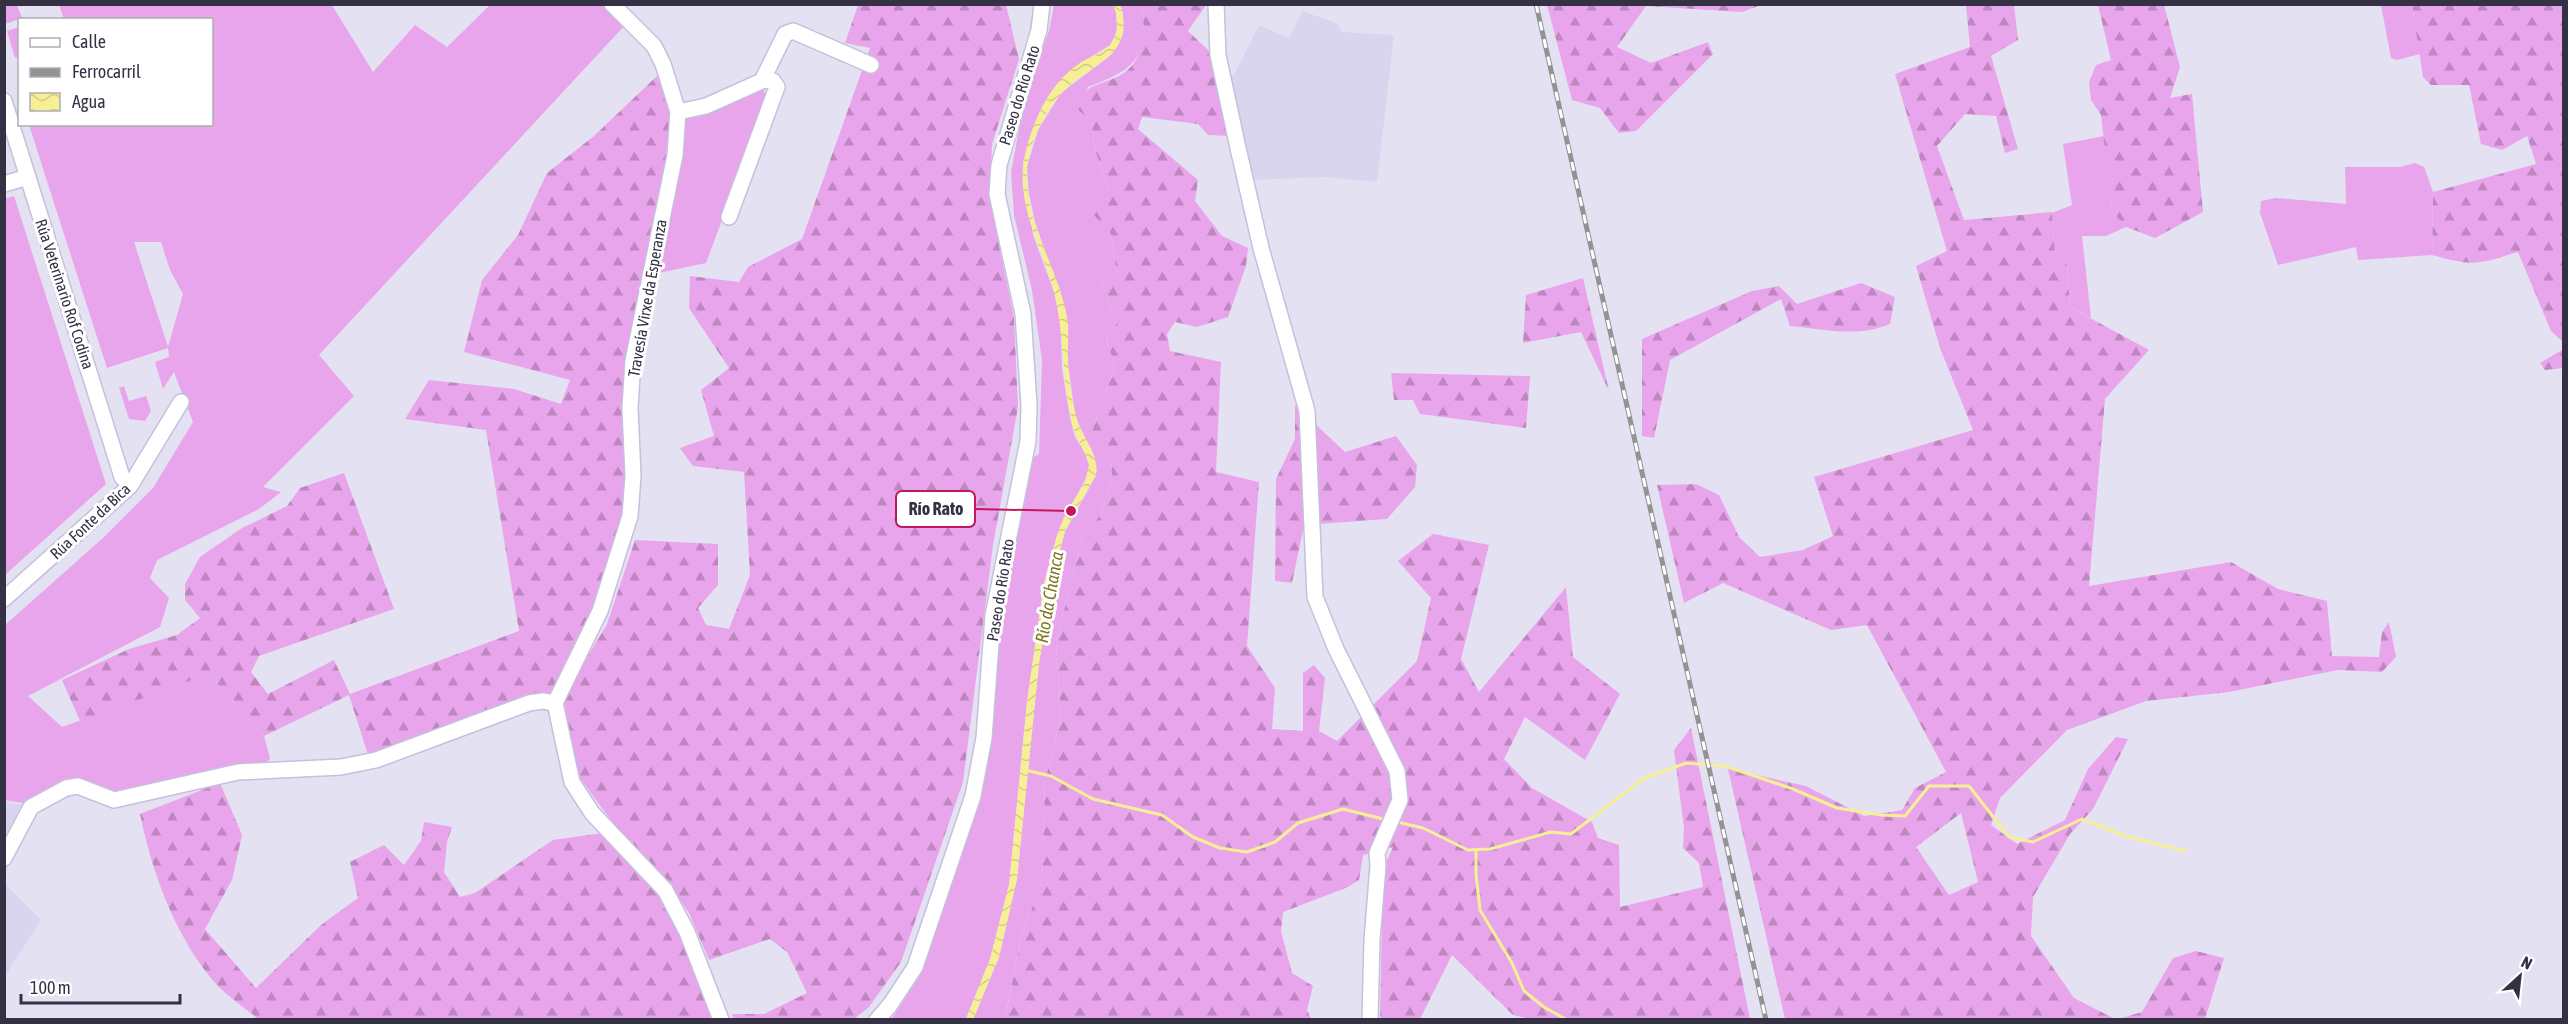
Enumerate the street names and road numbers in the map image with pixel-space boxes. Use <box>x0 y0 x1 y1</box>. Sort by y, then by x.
street label: Paseo do Río Rato <box>995 43 1043 147</box>
street label: Rúa Veterinario Rof Codina <box>32 217 98 371</box>
street label: Travesía Virxe da Esperanza <box>624 218 671 378</box>
street label: Rúa Fonte da Bica <box>46 479 134 563</box>
street label: Paseo do Río Rato <box>983 537 1017 643</box>

